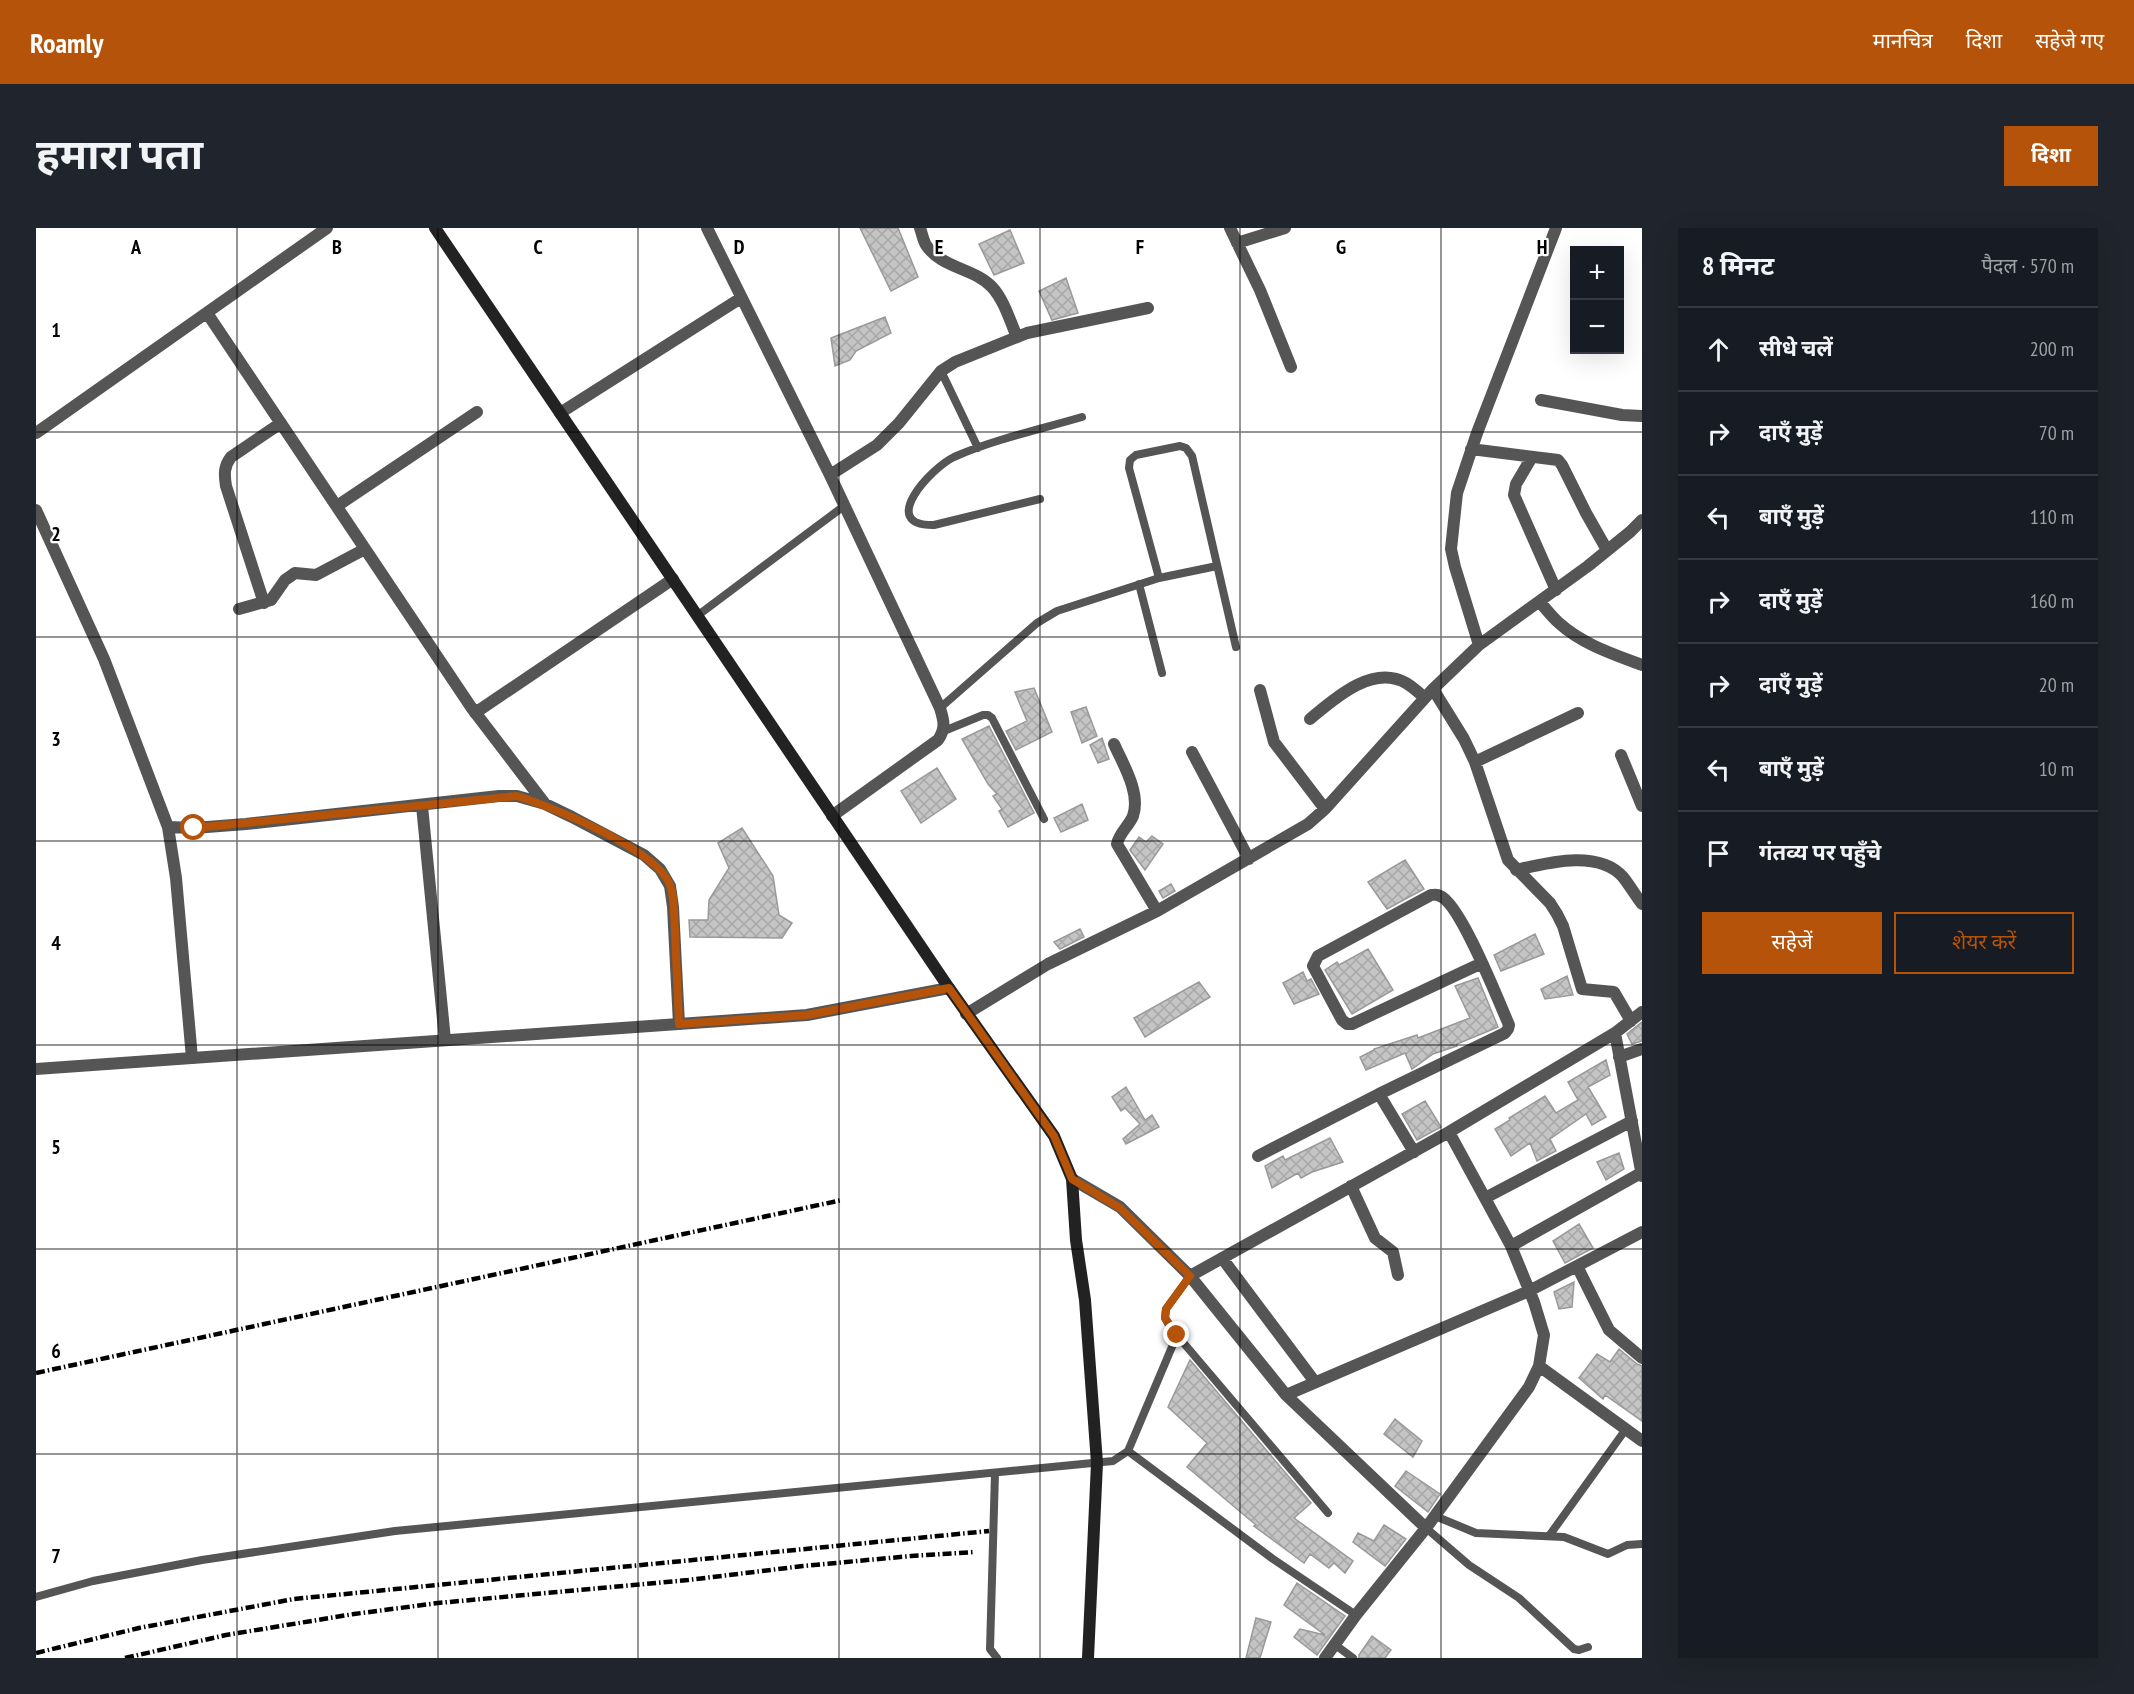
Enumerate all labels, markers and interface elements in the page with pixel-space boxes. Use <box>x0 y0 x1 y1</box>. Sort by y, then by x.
text: Roamly <box>30 24 104 61</box>
text: मानचित्र <box>1873 27 1933 54</box>
text: दिशा <box>1966 27 2002 54</box>
text: सहेजे गए <box>2035 27 2104 54</box>
text: हमारा पता <box>36 126 203 181</box>
button: दिशा <box>2004 126 2098 186</box>
text: A <box>130 234 142 260</box>
text: B <box>332 234 342 260</box>
text: C <box>533 234 543 260</box>
text: D <box>734 234 745 260</box>
text: E <box>935 234 943 260</box>
text: F <box>1136 234 1144 260</box>
text: G <box>1336 234 1346 260</box>
text: H <box>1537 234 1547 260</box>
map controls <box>1570 246 1624 354</box>
button: + <box>1570 246 1624 300</box>
text: 8 मिनट <box>1702 249 1774 282</box>
text: पैदल · 570 m <box>1981 253 2074 279</box>
button: − <box>1570 300 1624 354</box>
text: 1 <box>51 317 61 343</box>
icon: ahead <box>1702 333 1735 366</box>
text: सीधे चलें <box>1759 334 1833 362</box>
text: 200 m <box>2030 336 2074 362</box>
icon: right <box>1702 417 1735 450</box>
text: दाएँ मुड़ें <box>1759 418 1823 446</box>
text: 70 m <box>2039 420 2074 446</box>
icon: left <box>1702 501 1735 534</box>
text: बाएँ मुड़ें <box>1759 502 1824 530</box>
text: 110 m <box>2030 504 2074 530</box>
text: 2 <box>51 521 61 547</box>
icon: right <box>1702 585 1735 618</box>
text: दाएँ मुड़ें <box>1759 586 1823 614</box>
text: 160 m <box>2030 588 2074 614</box>
icon: right <box>1702 669 1735 702</box>
text: दाएँ मुड़ें <box>1759 670 1823 698</box>
text: 20 m <box>2039 672 2074 698</box>
text: 3 <box>51 726 61 752</box>
icon: left <box>1702 753 1735 786</box>
text: बाएँ मुड़ें <box>1759 754 1824 782</box>
text: 10 m <box>2039 756 2074 782</box>
route start <box>180 814 206 840</box>
icon: arrive <box>1702 837 1735 870</box>
text: गंतव्य पर पहुँचे <box>1759 838 1881 866</box>
button: सहेजें <box>1702 912 1882 974</box>
button: शेयर करें <box>1894 912 2074 974</box>
text: 4 <box>51 930 61 956</box>
text: 5 <box>51 1134 61 1160</box>
route end <box>1163 1321 1189 1347</box>
text: 6 <box>51 1338 61 1364</box>
text: 7 <box>51 1543 61 1569</box>

